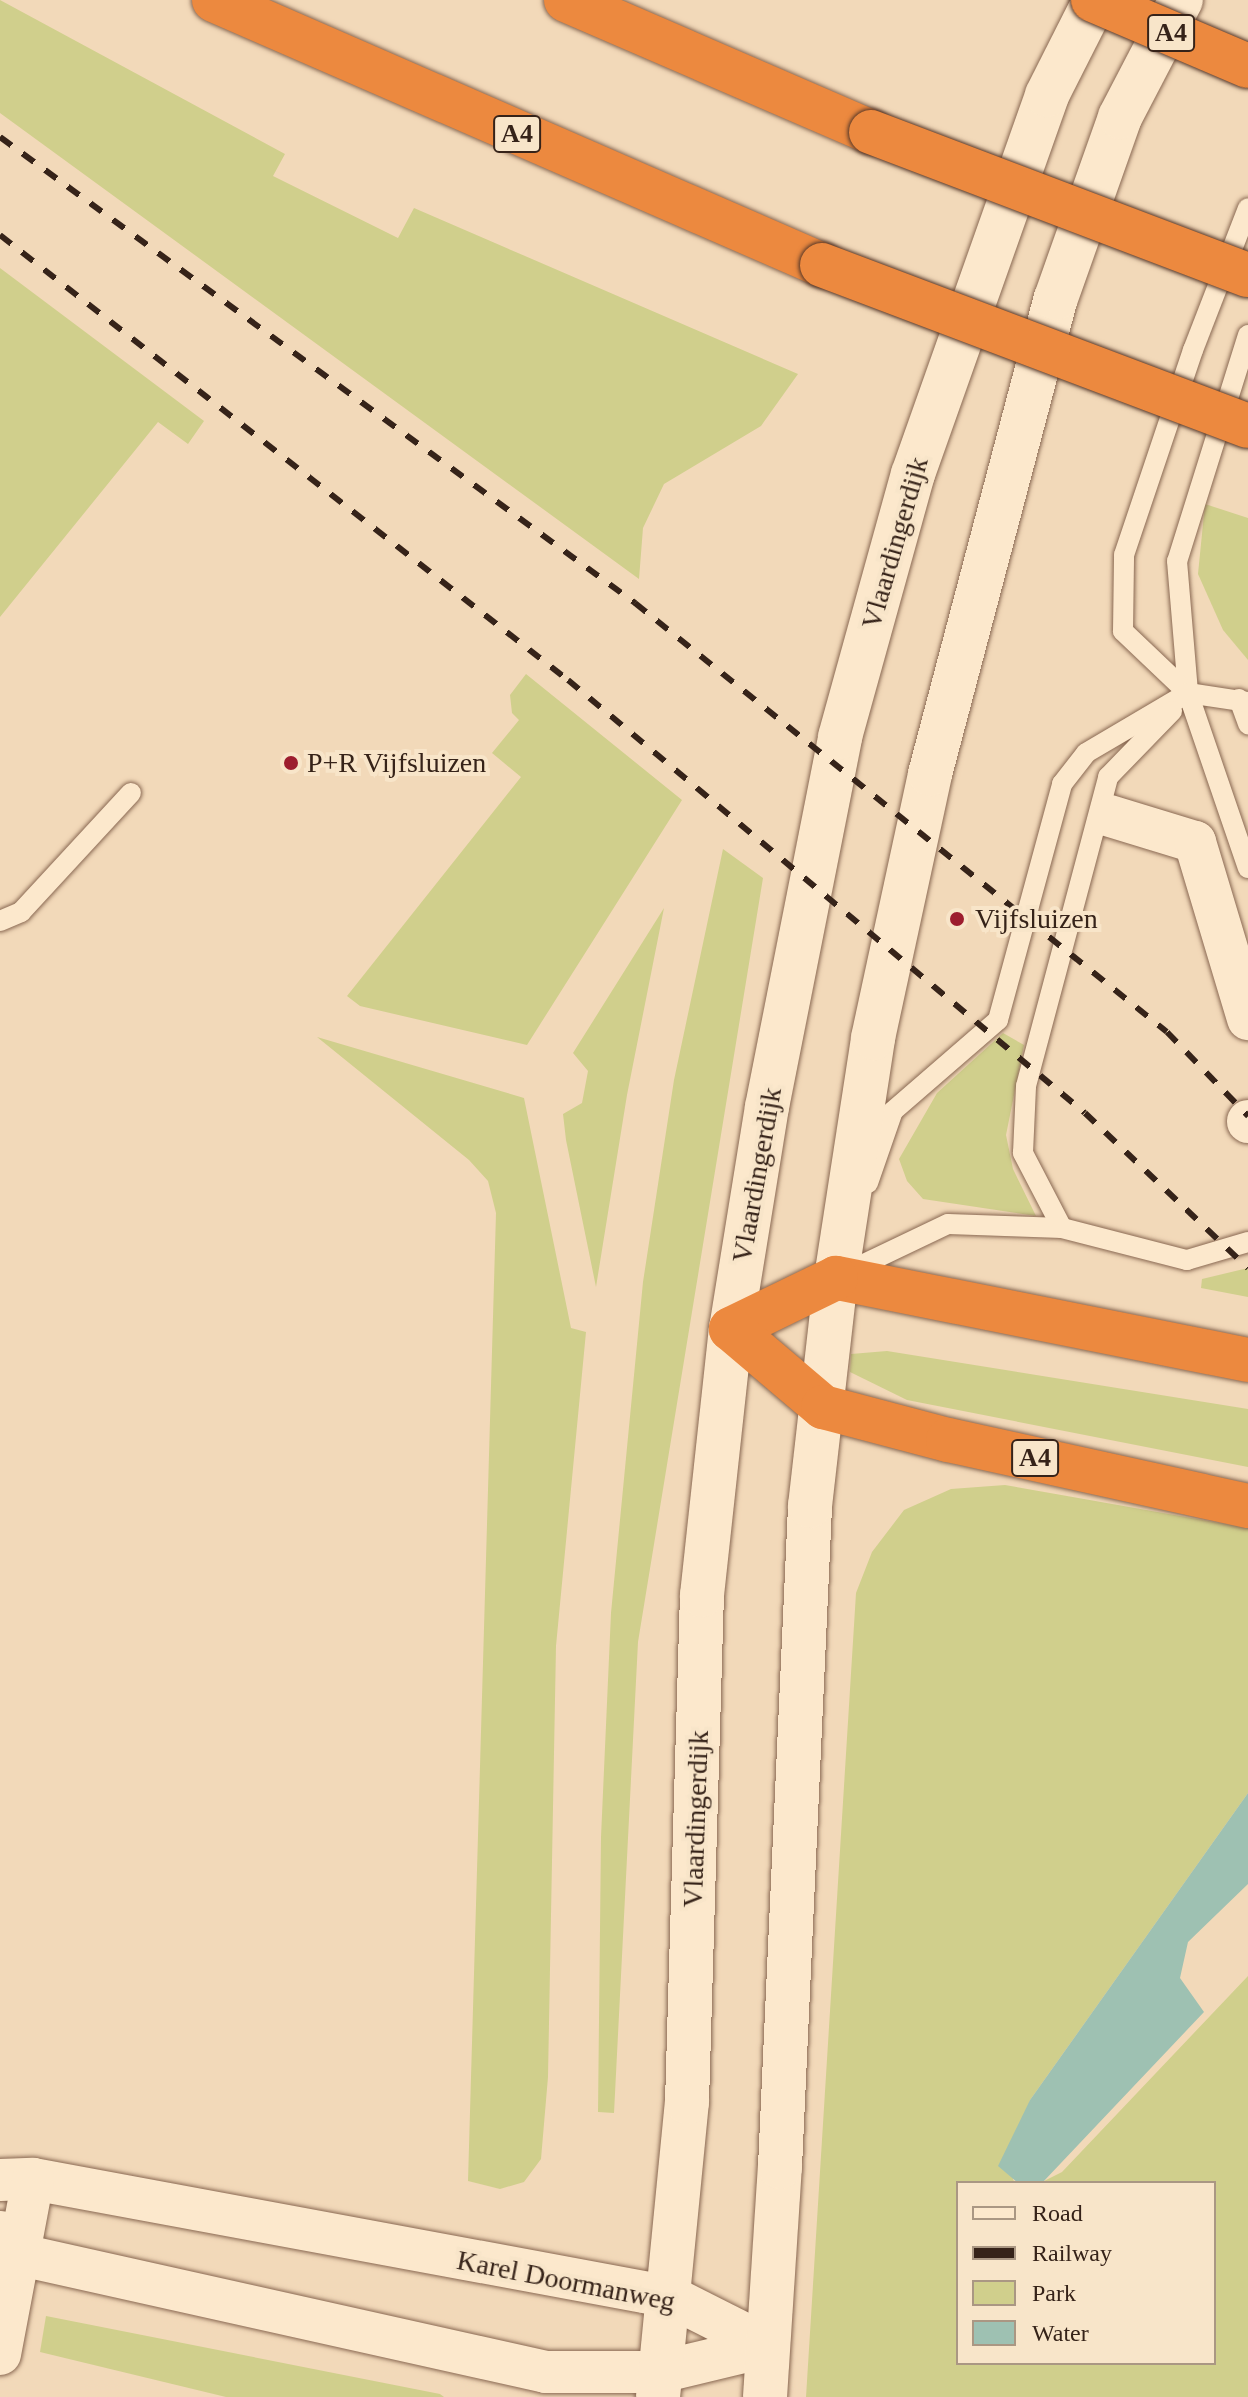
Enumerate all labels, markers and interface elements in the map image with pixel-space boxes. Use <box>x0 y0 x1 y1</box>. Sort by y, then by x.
road number: A4 <box>1147 11 1195 55</box>
road number: A4 <box>493 112 541 156</box>
street label: Vlaardingerdijk <box>854 453 936 633</box>
place label: P+R Vijfsluizen <box>307 746 487 780</box>
marker: P+R Vijfsluizen <box>282 754 300 772</box>
place label: Vijfsluizen <box>975 902 1098 936</box>
marker: Vijfsluizen <box>946 908 968 930</box>
street label: Vlaardingerdijk <box>725 1085 789 1265</box>
road number: A4 <box>1011 1436 1059 1480</box>
street label: Vlaardingerdijk <box>676 1730 716 1908</box>
legend <box>956 2181 1216 2365</box>
text: Road <box>1032 2200 1083 2226</box>
text: Railway <box>1032 2240 1112 2266</box>
street label: Karel Doormanweg <box>454 2243 678 2319</box>
text: Park <box>1032 2280 1076 2306</box>
text: Water <box>1032 2320 1089 2346</box>

